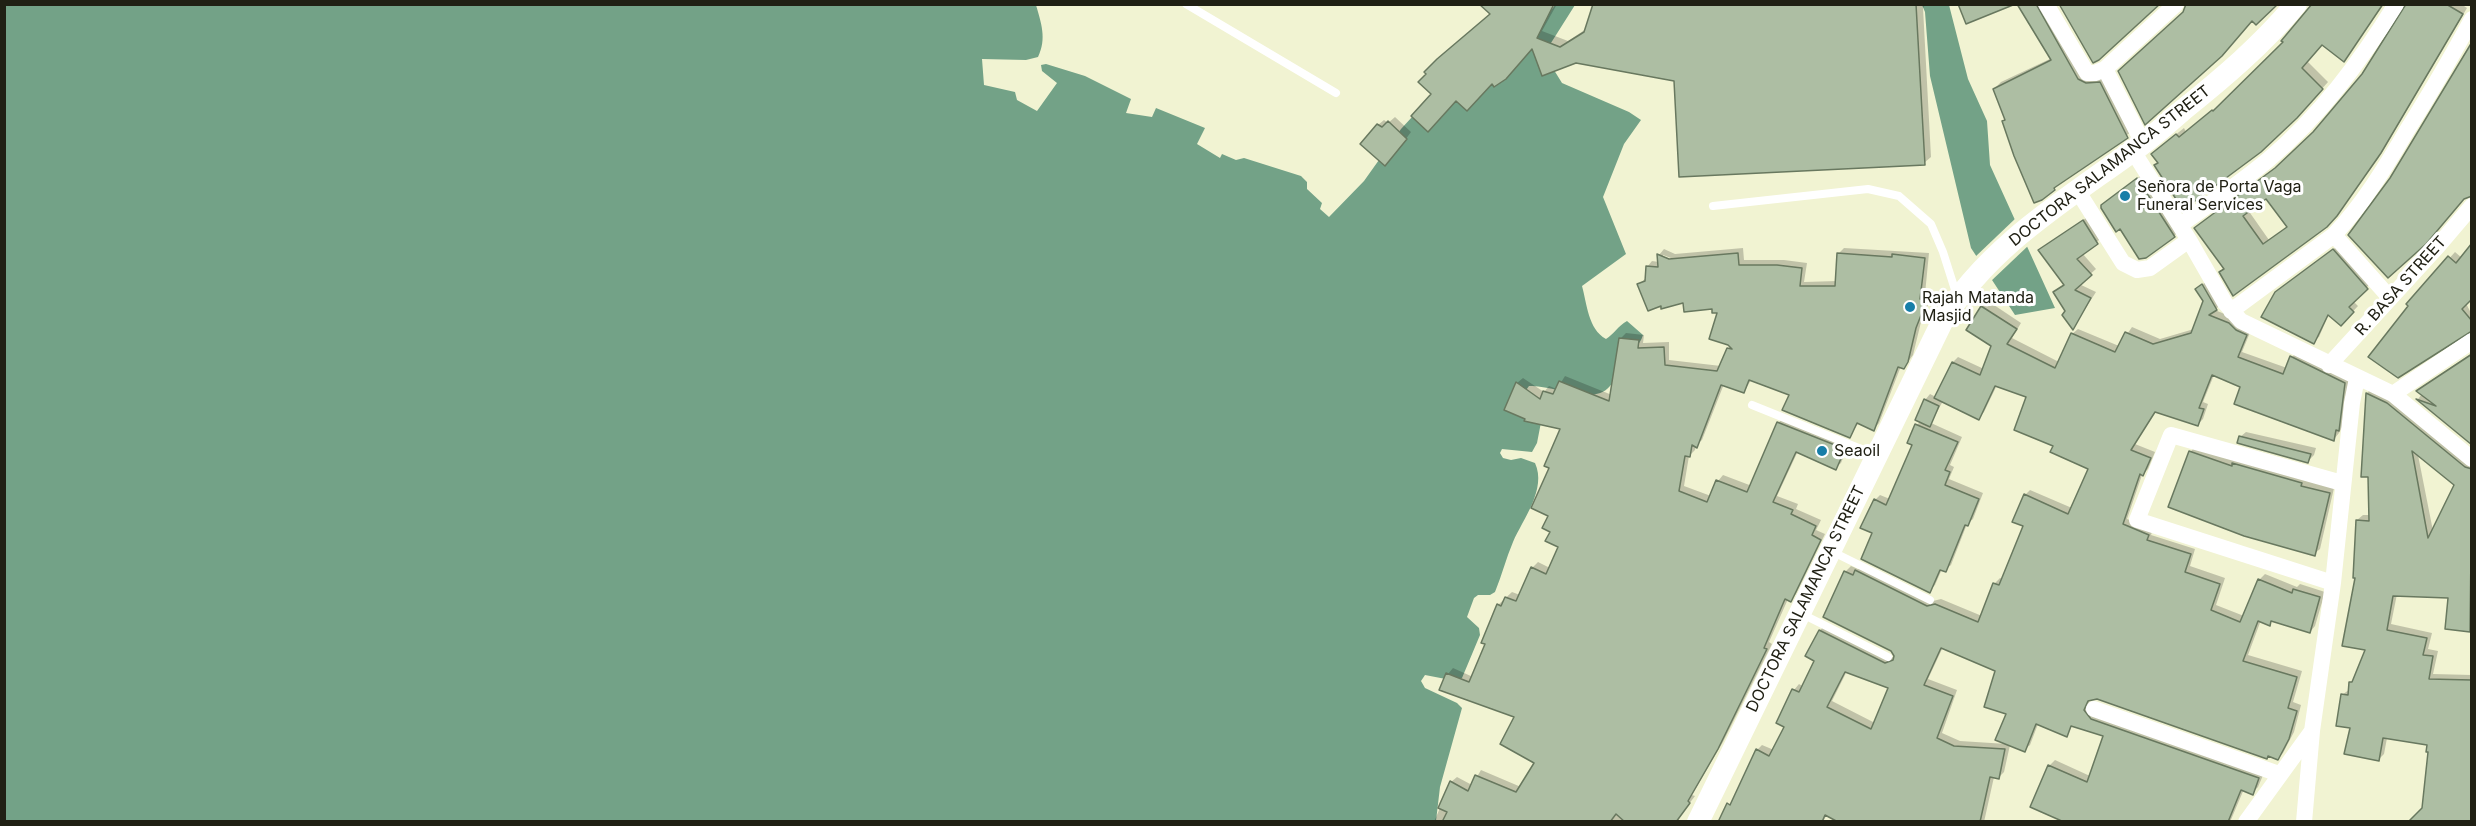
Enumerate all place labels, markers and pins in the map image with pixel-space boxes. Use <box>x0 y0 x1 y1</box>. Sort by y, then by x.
place label: Señora de Porta Vaga Funeral Services <box>2137 177 2302 215</box>
marker: Señora de Porta Vaga Funeral Services <box>2118 189 2132 203</box>
place label: Rajah Matanda Masjid <box>1922 288 2034 326</box>
marker: Rajah Matanda Masjid <box>1903 300 1917 314</box>
place label: Seaoil <box>1834 441 1880 461</box>
marker: Seaoil <box>1815 444 1829 458</box>

